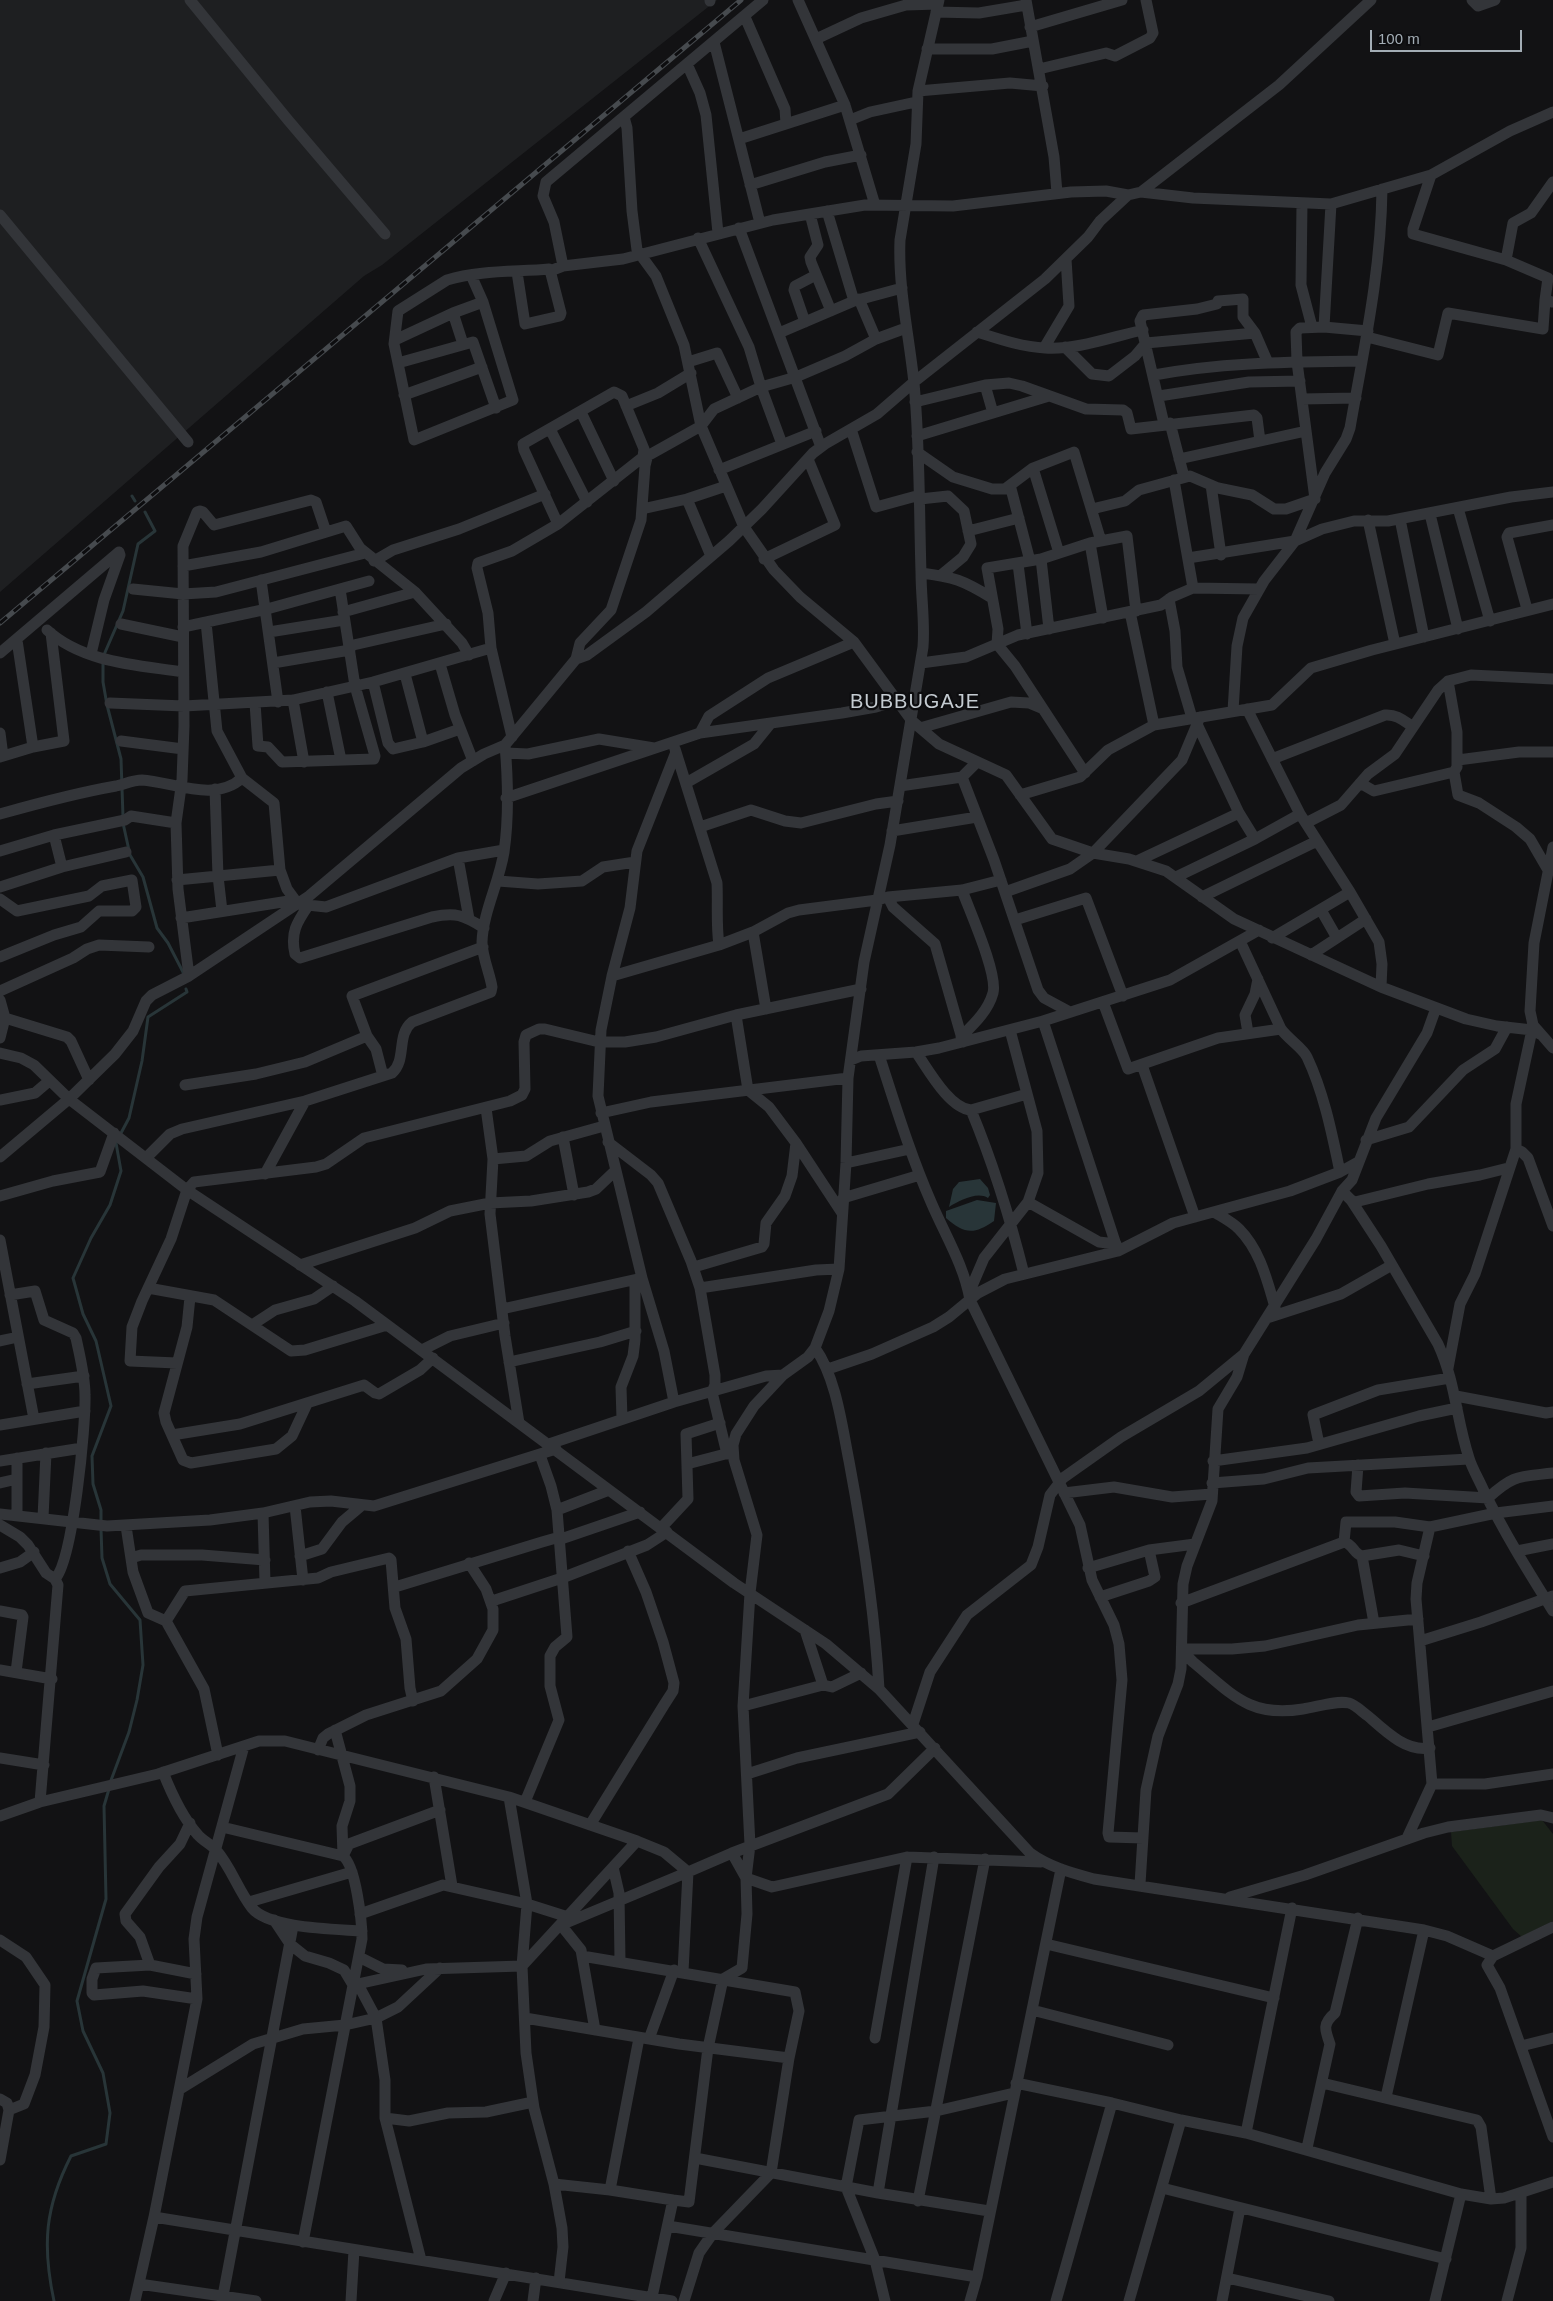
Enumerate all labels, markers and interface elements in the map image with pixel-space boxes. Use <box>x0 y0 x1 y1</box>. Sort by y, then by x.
scale bar <box>1373 20 1526 52</box>
text: 100 m <box>1378 30 1420 47</box>
district label: BUBBUGAJE <box>849 690 981 714</box>

